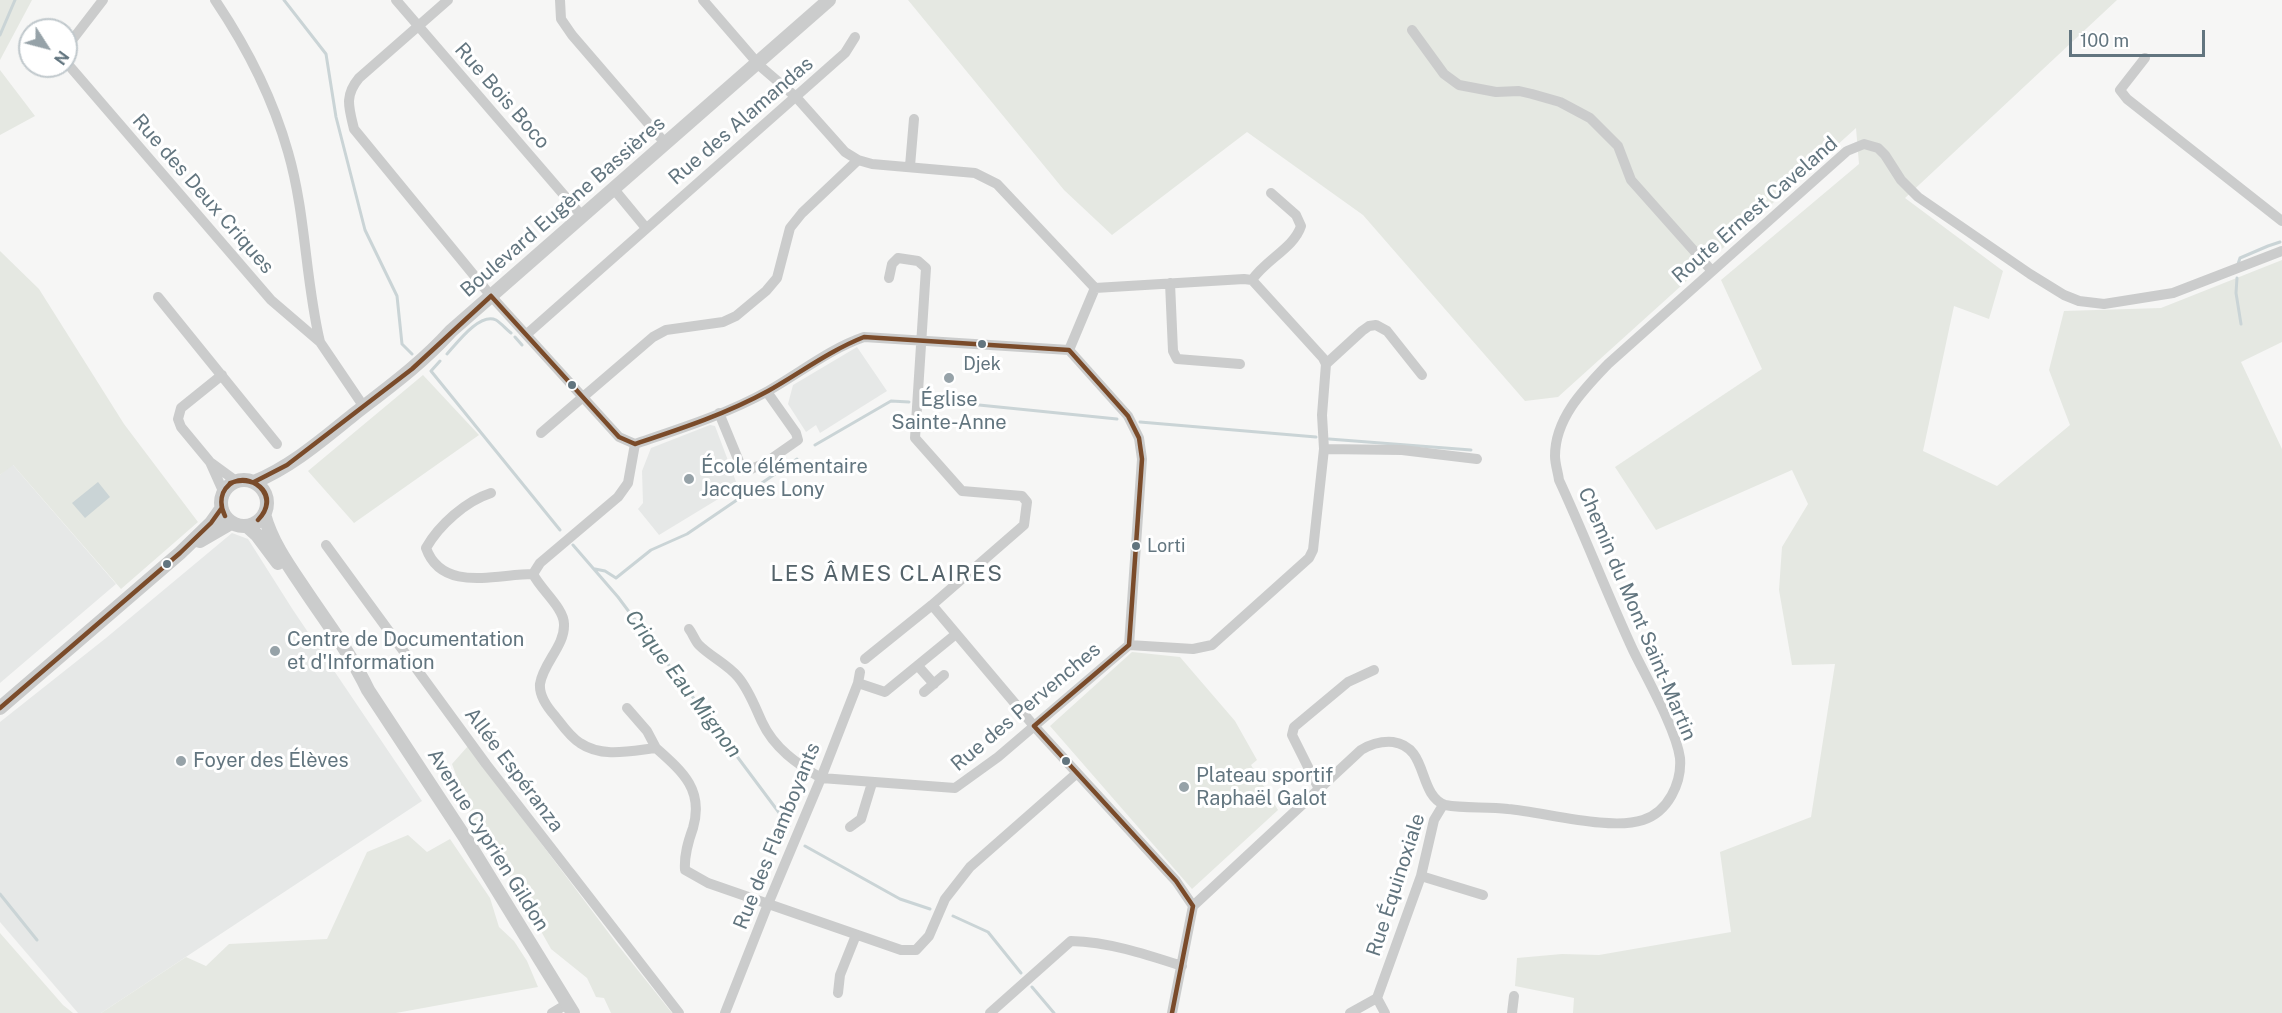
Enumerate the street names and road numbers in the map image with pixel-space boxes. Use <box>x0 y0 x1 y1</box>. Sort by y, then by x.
street label: Rue Bois Boco <box>449 38 555 154</box>
street label: Rue des Alamandas <box>664 52 818 190</box>
street label: Rue des Deux Criques <box>127 109 279 279</box>
street label: Boulevard Eugène Bassières <box>456 112 670 302</box>
street label: Route Ernest Caveland <box>1667 132 1843 288</box>
street label: Chemin du Mont Saint-Martin <box>1573 484 1701 744</box>
street label: Rue des Pervenches <box>946 637 1106 777</box>
street label: Allée Espéranza <box>459 703 569 837</box>
street label: Rue des Flamboyants <box>729 739 825 933</box>
street label: Avenue Cyprien Gildon <box>422 744 554 936</box>
street label: Rue Équinoxiale <box>1362 811 1430 959</box>

